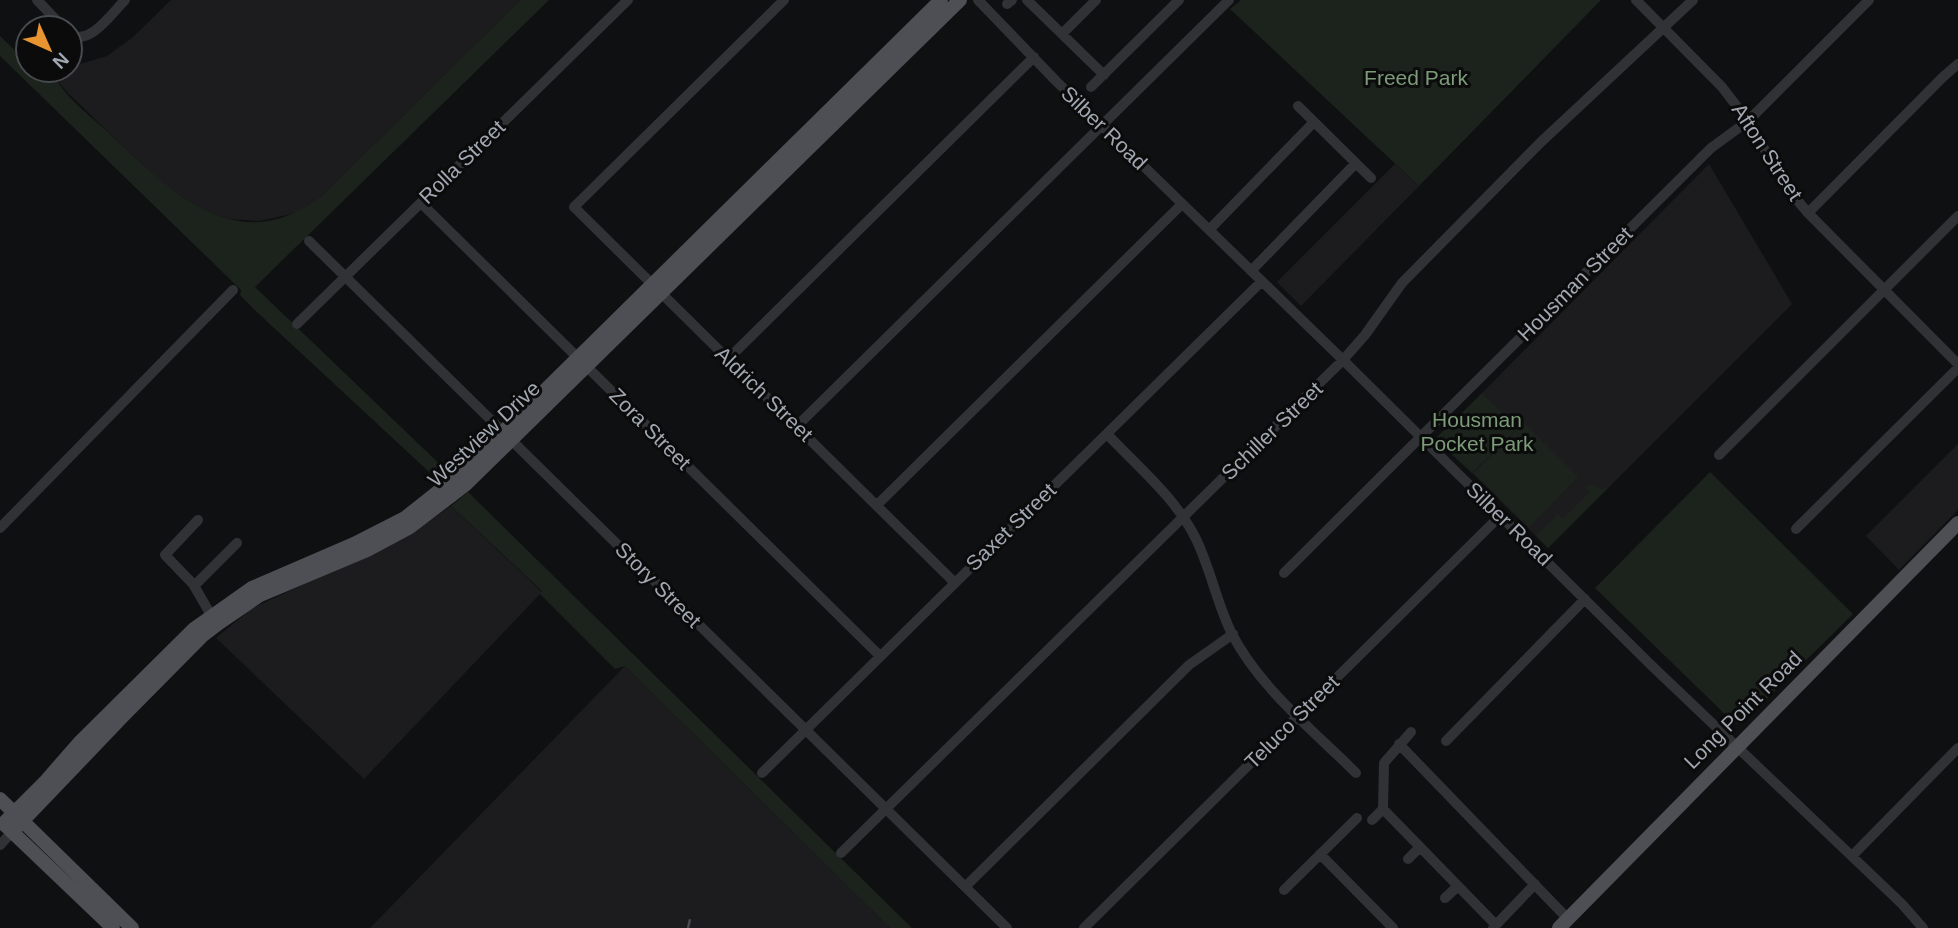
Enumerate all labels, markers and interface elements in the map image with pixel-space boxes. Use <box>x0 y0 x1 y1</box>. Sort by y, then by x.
north arrow <box>14 14 84 84</box>
text: N <box>48 48 73 73</box>
park label: Freed Park <box>1364 66 1468 89</box>
street label: Silber Road <box>1057 81 1152 174</box>
street label: Afton Street <box>1728 99 1807 205</box>
street label: Rolla Street <box>414 115 509 208</box>
street label: Housman Street <box>1513 222 1637 345</box>
street label: Aldrich Street <box>711 342 818 446</box>
street label: Westview Drive <box>423 376 544 491</box>
street label: Schiller Street <box>1217 377 1327 484</box>
street label: Zora Street <box>605 383 696 474</box>
park label: Housman Pocket Park <box>1420 408 1534 455</box>
street label: Silber Road <box>1462 477 1557 570</box>
street label: Saxet Street <box>961 478 1060 575</box>
street label: Story Street <box>611 537 706 632</box>
street label: Long Point Road <box>1679 646 1806 773</box>
street label: Teluco Street <box>1240 670 1343 773</box>

